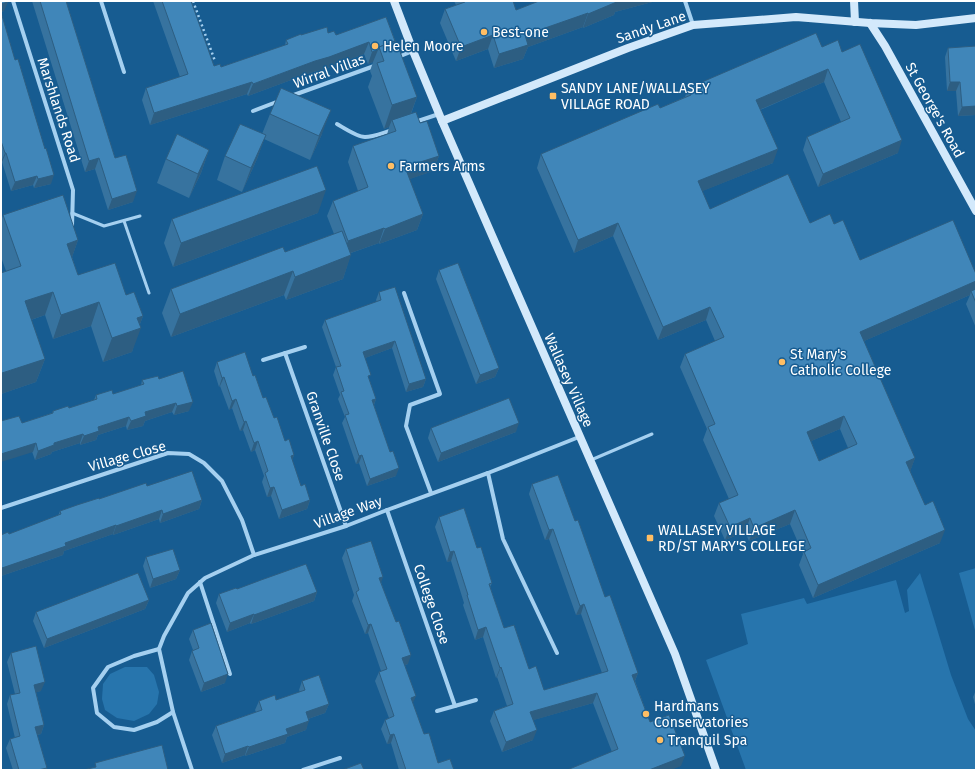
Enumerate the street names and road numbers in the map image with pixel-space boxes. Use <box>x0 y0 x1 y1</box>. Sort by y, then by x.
street label: Sandy Lane <box>614 8 688 47</box>
street label: Wirral Villas <box>291 50 368 92</box>
street label: Marshlands Road <box>34 56 83 165</box>
street label: St George's Road <box>901 60 968 161</box>
street label: Wallasey Village <box>540 331 597 430</box>
street label: Granville Close <box>302 389 349 483</box>
street label: Village Close <box>86 437 168 476</box>
street label: Village Way <box>312 492 385 533</box>
street label: College Close <box>410 562 453 647</box>

